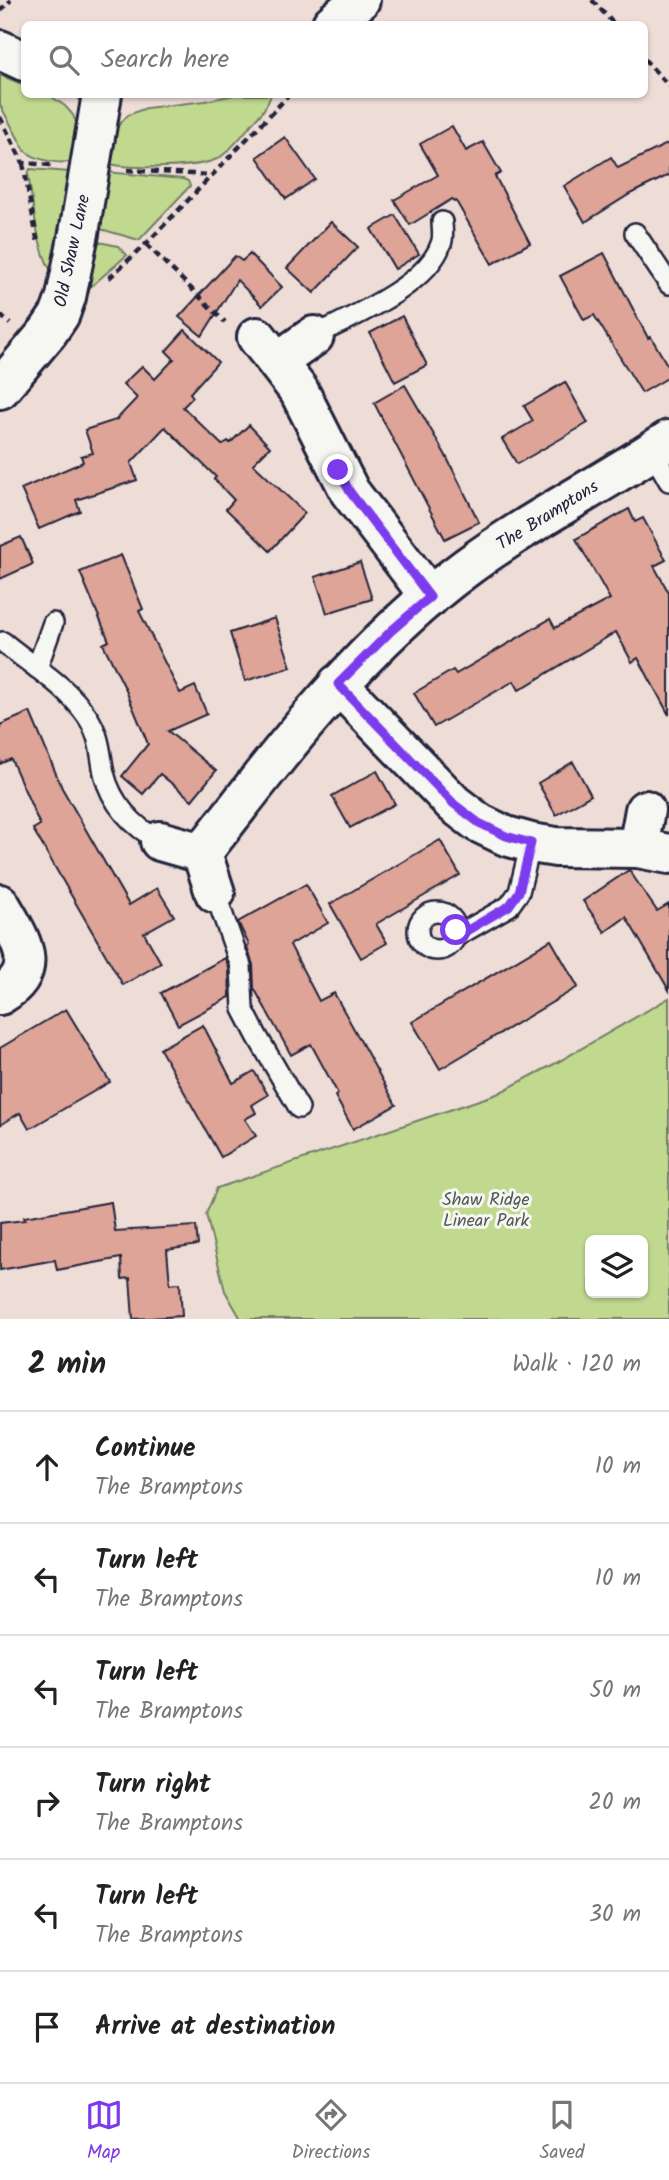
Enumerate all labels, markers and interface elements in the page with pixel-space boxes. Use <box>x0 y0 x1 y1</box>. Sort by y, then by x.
search box <box>21 21 648 98</box>
text: Search here <box>101 39 229 81</box>
icon: search <box>45 41 83 79</box>
street label: Old Shaw Lane <box>47 192 99 310</box>
route end <box>322 454 353 485</box>
street label: The Bramptons <box>491 473 605 559</box>
route start <box>440 914 471 945</box>
park label: Shaw Ridge Linear Park <box>442 1186 530 1236</box>
map controls <box>585 1235 648 1298</box>
button: layers <box>585 1235 648 1298</box>
text: 2 min <box>28 1341 106 1389</box>
text: Walk · 120 m <box>512 1347 641 1383</box>
text: Continue <box>95 1428 196 1470</box>
icon: ahead <box>28 1448 66 1486</box>
text: 10 m <box>595 1449 641 1485</box>
text: The Bramptons <box>95 1470 243 1506</box>
text: Turn left <box>95 1540 198 1582</box>
icon: left <box>28 1560 66 1598</box>
text: 10 m <box>595 1561 641 1597</box>
text: The Bramptons <box>95 1582 243 1618</box>
text: Turn left <box>95 1652 198 1694</box>
icon: left <box>28 1672 66 1710</box>
text: 50 m <box>590 1673 641 1709</box>
text: The Bramptons <box>95 1694 243 1730</box>
text: Turn right <box>95 1764 211 1806</box>
icon: right <box>28 1784 66 1822</box>
text: 20 m <box>589 1785 641 1821</box>
text: The Bramptons <box>95 1806 243 1842</box>
text: Turn left <box>95 1876 198 1918</box>
icon: left <box>28 1896 66 1934</box>
text: 30 m <box>589 1897 641 1933</box>
text: The Bramptons <box>95 1918 243 1954</box>
text: Arrive at destination <box>95 2006 335 2048</box>
icon: arrive <box>28 2008 66 2046</box>
tab: Map <box>85 2096 123 2168</box>
tab: Directions <box>292 2096 370 2168</box>
tab: Saved <box>539 2096 584 2168</box>

